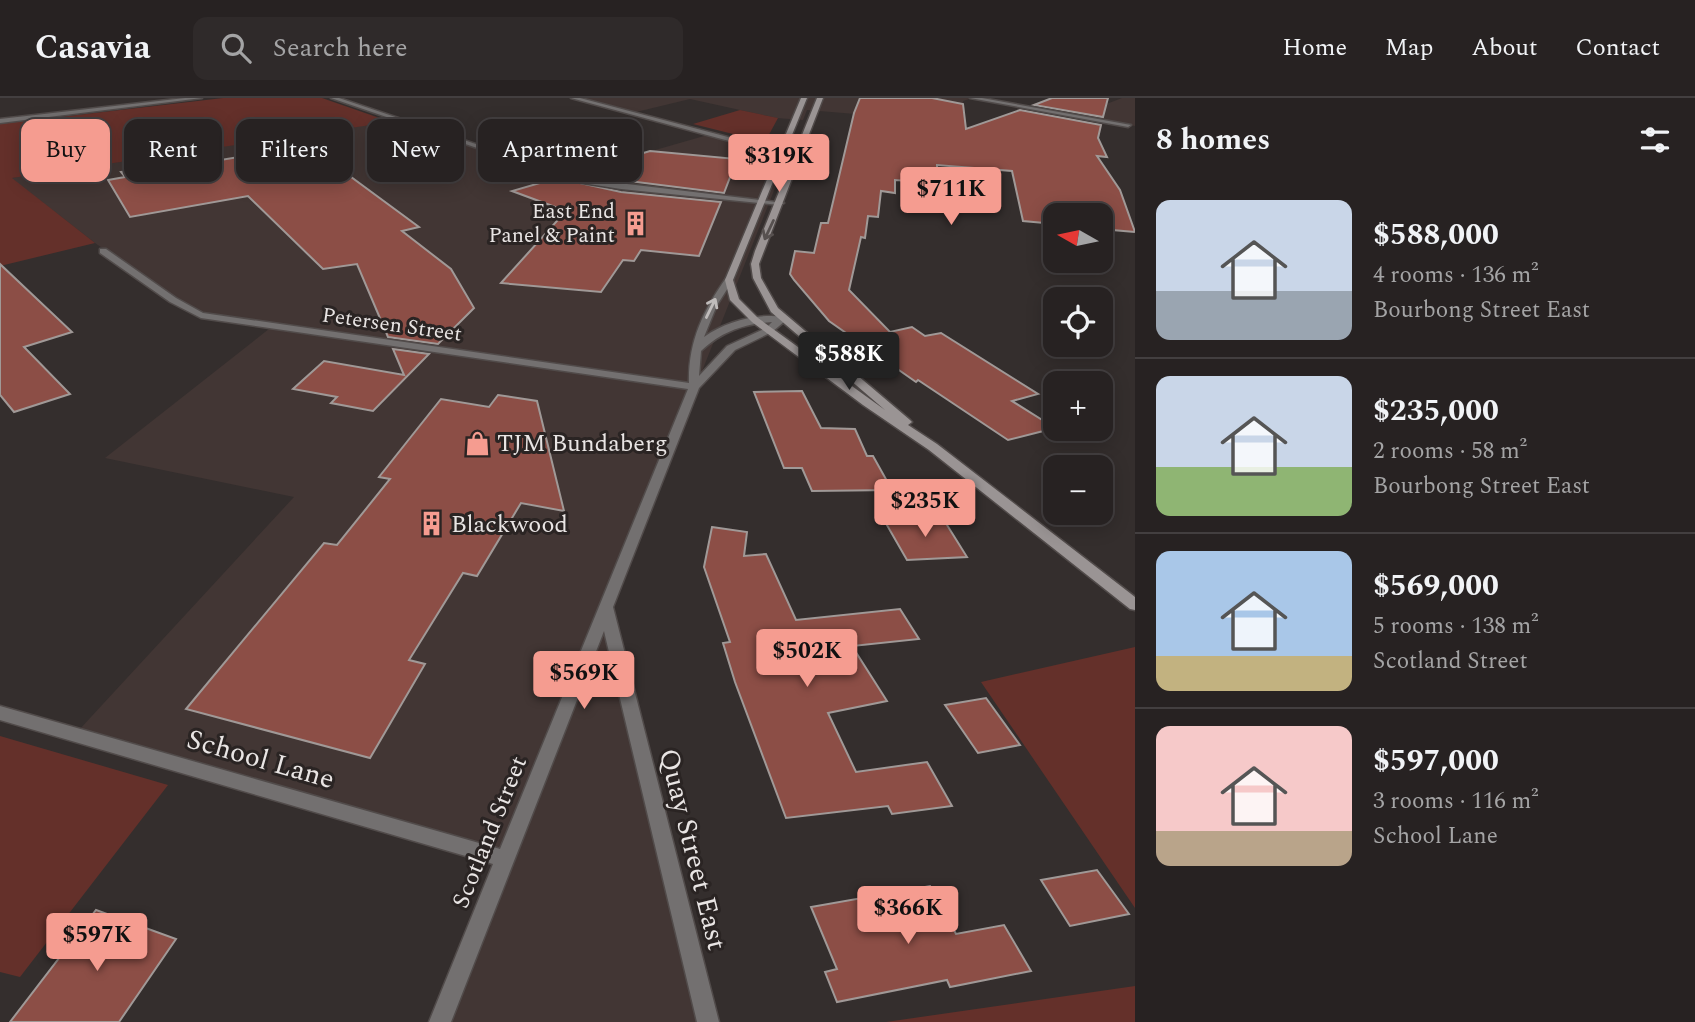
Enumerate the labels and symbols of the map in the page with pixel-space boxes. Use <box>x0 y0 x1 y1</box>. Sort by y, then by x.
pin: $319K <box>730 134 828 194</box>
pin: $711K <box>902 167 1000 227</box>
place label: East End Panel & Paint <box>489 196 615 252</box>
north arrow <box>1043 203 1113 273</box>
building icon: East End Panel & Paint <box>621 209 649 237</box>
one-way arrow <box>762 219 775 240</box>
one-way arrow <box>705 298 719 319</box>
street label: Petersen Street <box>320 299 464 351</box>
pin: $588K <box>800 332 898 392</box>
place label: TJM Bundaberg <box>497 426 668 462</box>
shop icon: TJM Bundaberg <box>463 429 491 457</box>
pin: $235K <box>876 480 974 539</box>
place label: Blackwood <box>451 507 568 543</box>
building icon: Blackwood <box>417 510 445 538</box>
pin: $502K <box>758 630 856 689</box>
pin: $569K <box>535 652 633 711</box>
street label: School Lane <box>182 718 340 801</box>
street label: Quay Street East <box>647 744 738 955</box>
street label: Scotland Street <box>443 751 537 914</box>
pin: $366K <box>859 886 957 946</box>
pin: $597K <box>48 914 146 973</box>

